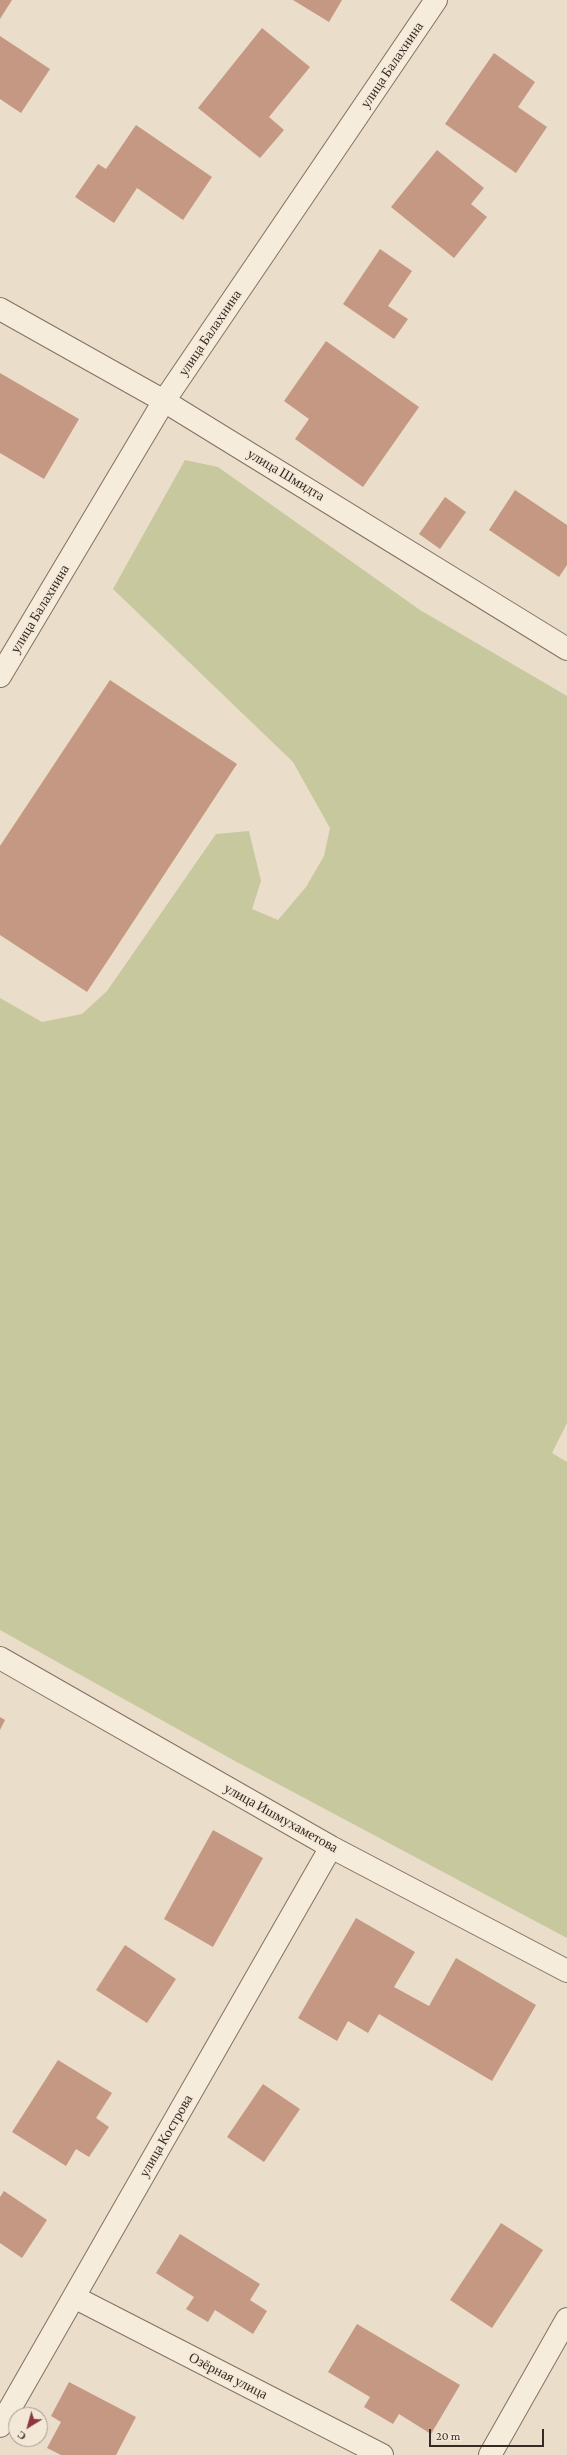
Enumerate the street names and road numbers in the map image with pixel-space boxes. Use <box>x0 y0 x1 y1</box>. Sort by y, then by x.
street label: улица Балахнина <box>357 19 427 111</box>
street label: улица Балахнина <box>175 287 245 379</box>
street label: улица Шмидта <box>244 445 328 505</box>
street label: улица Балахнина <box>7 562 73 656</box>
street label: улица Ишмухаметова <box>221 1780 341 1856</box>
street label: улица Кострова <box>136 2092 196 2180</box>
street label: Озёрная улица <box>186 2349 270 2403</box>

